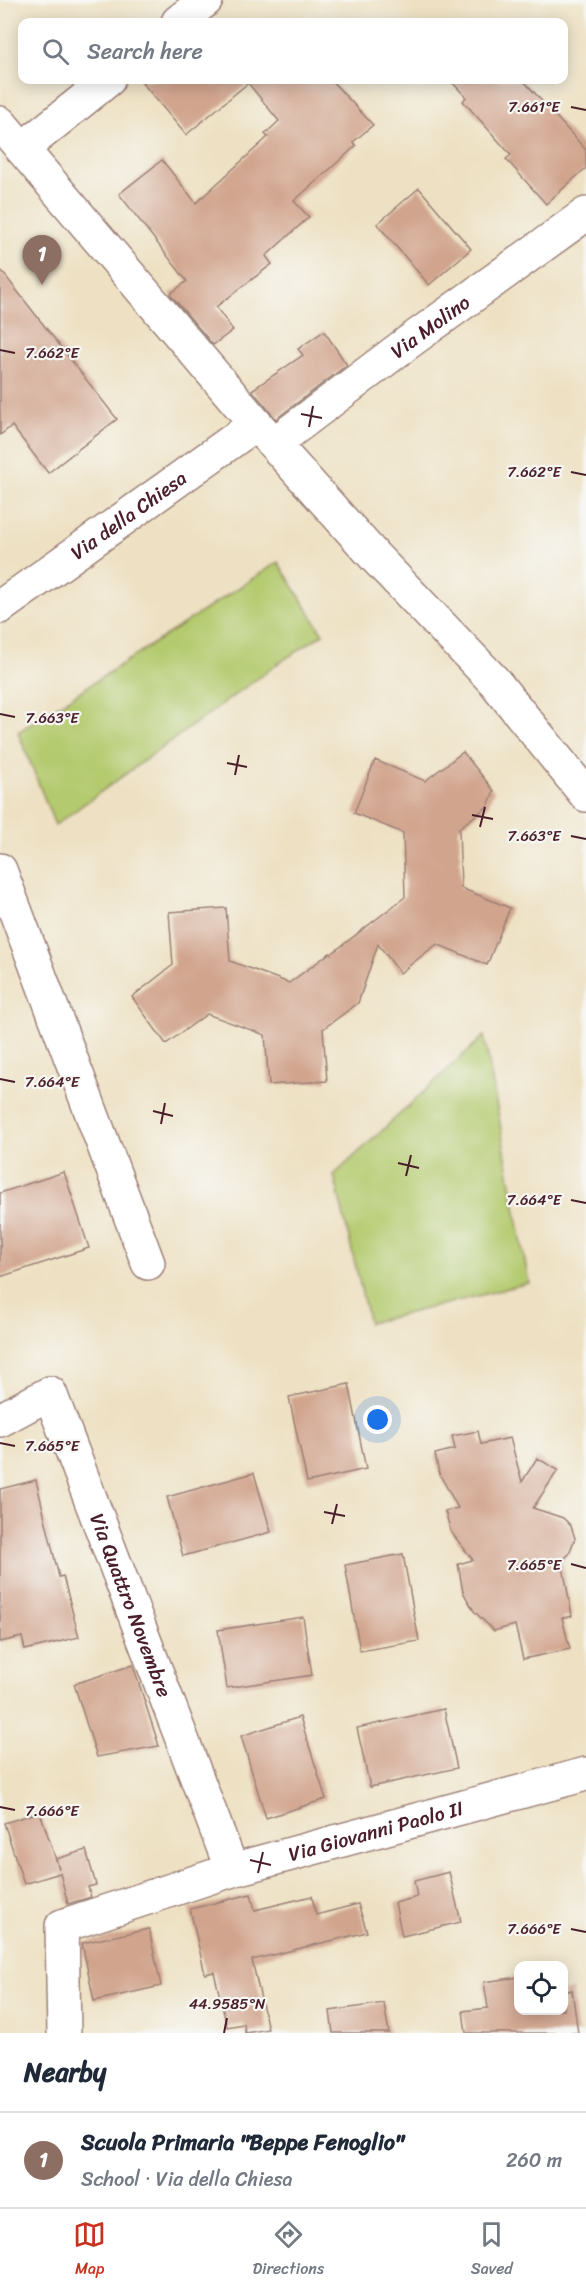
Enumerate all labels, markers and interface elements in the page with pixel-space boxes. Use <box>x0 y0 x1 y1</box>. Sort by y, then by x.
search box <box>18 18 568 84</box>
text: Search here <box>87 32 203 71</box>
icon: search <box>39 35 72 68</box>
text: 7.661°E <box>508 94 561 120</box>
pin: 1 <box>22 236 62 285</box>
street label: Via Molino <box>383 286 478 368</box>
text: 7.662°E <box>25 340 80 366</box>
text: 7.662°E <box>507 459 562 485</box>
street label: Via della Chiesa <box>63 461 195 570</box>
text: 7.663°E <box>25 705 80 731</box>
text: 7.663°E <box>507 823 562 849</box>
text: 7.664°E <box>25 1069 81 1095</box>
text: 7.664°E <box>507 1187 563 1213</box>
your location <box>363 1405 392 1434</box>
text: 7.665°E <box>25 1433 81 1459</box>
street label: Via Quattro Novembre <box>79 1508 182 1703</box>
text: 7.665°E <box>507 1552 563 1578</box>
street label: Via Giovanni Paolo II <box>285 1791 467 1872</box>
text: 7.666°E <box>25 1798 80 1824</box>
text: 7.666°E <box>507 1916 562 1942</box>
map controls <box>514 1961 568 2015</box>
button: locate <box>514 1961 568 2015</box>
text: 44.9585°N <box>189 1991 266 2017</box>
text: Nearby <box>24 2049 106 2095</box>
text: Scuola Primaria "Beppe Fenoglio" <box>81 2123 404 2162</box>
text: 1 <box>39 2143 48 2178</box>
text: 260 m <box>506 2143 562 2178</box>
text: School · Via della Chiesa <box>81 2162 293 2197</box>
tab: Map <box>73 2218 106 2283</box>
tab: Directions <box>253 2218 324 2283</box>
tab: Saved <box>471 2218 513 2283</box>

